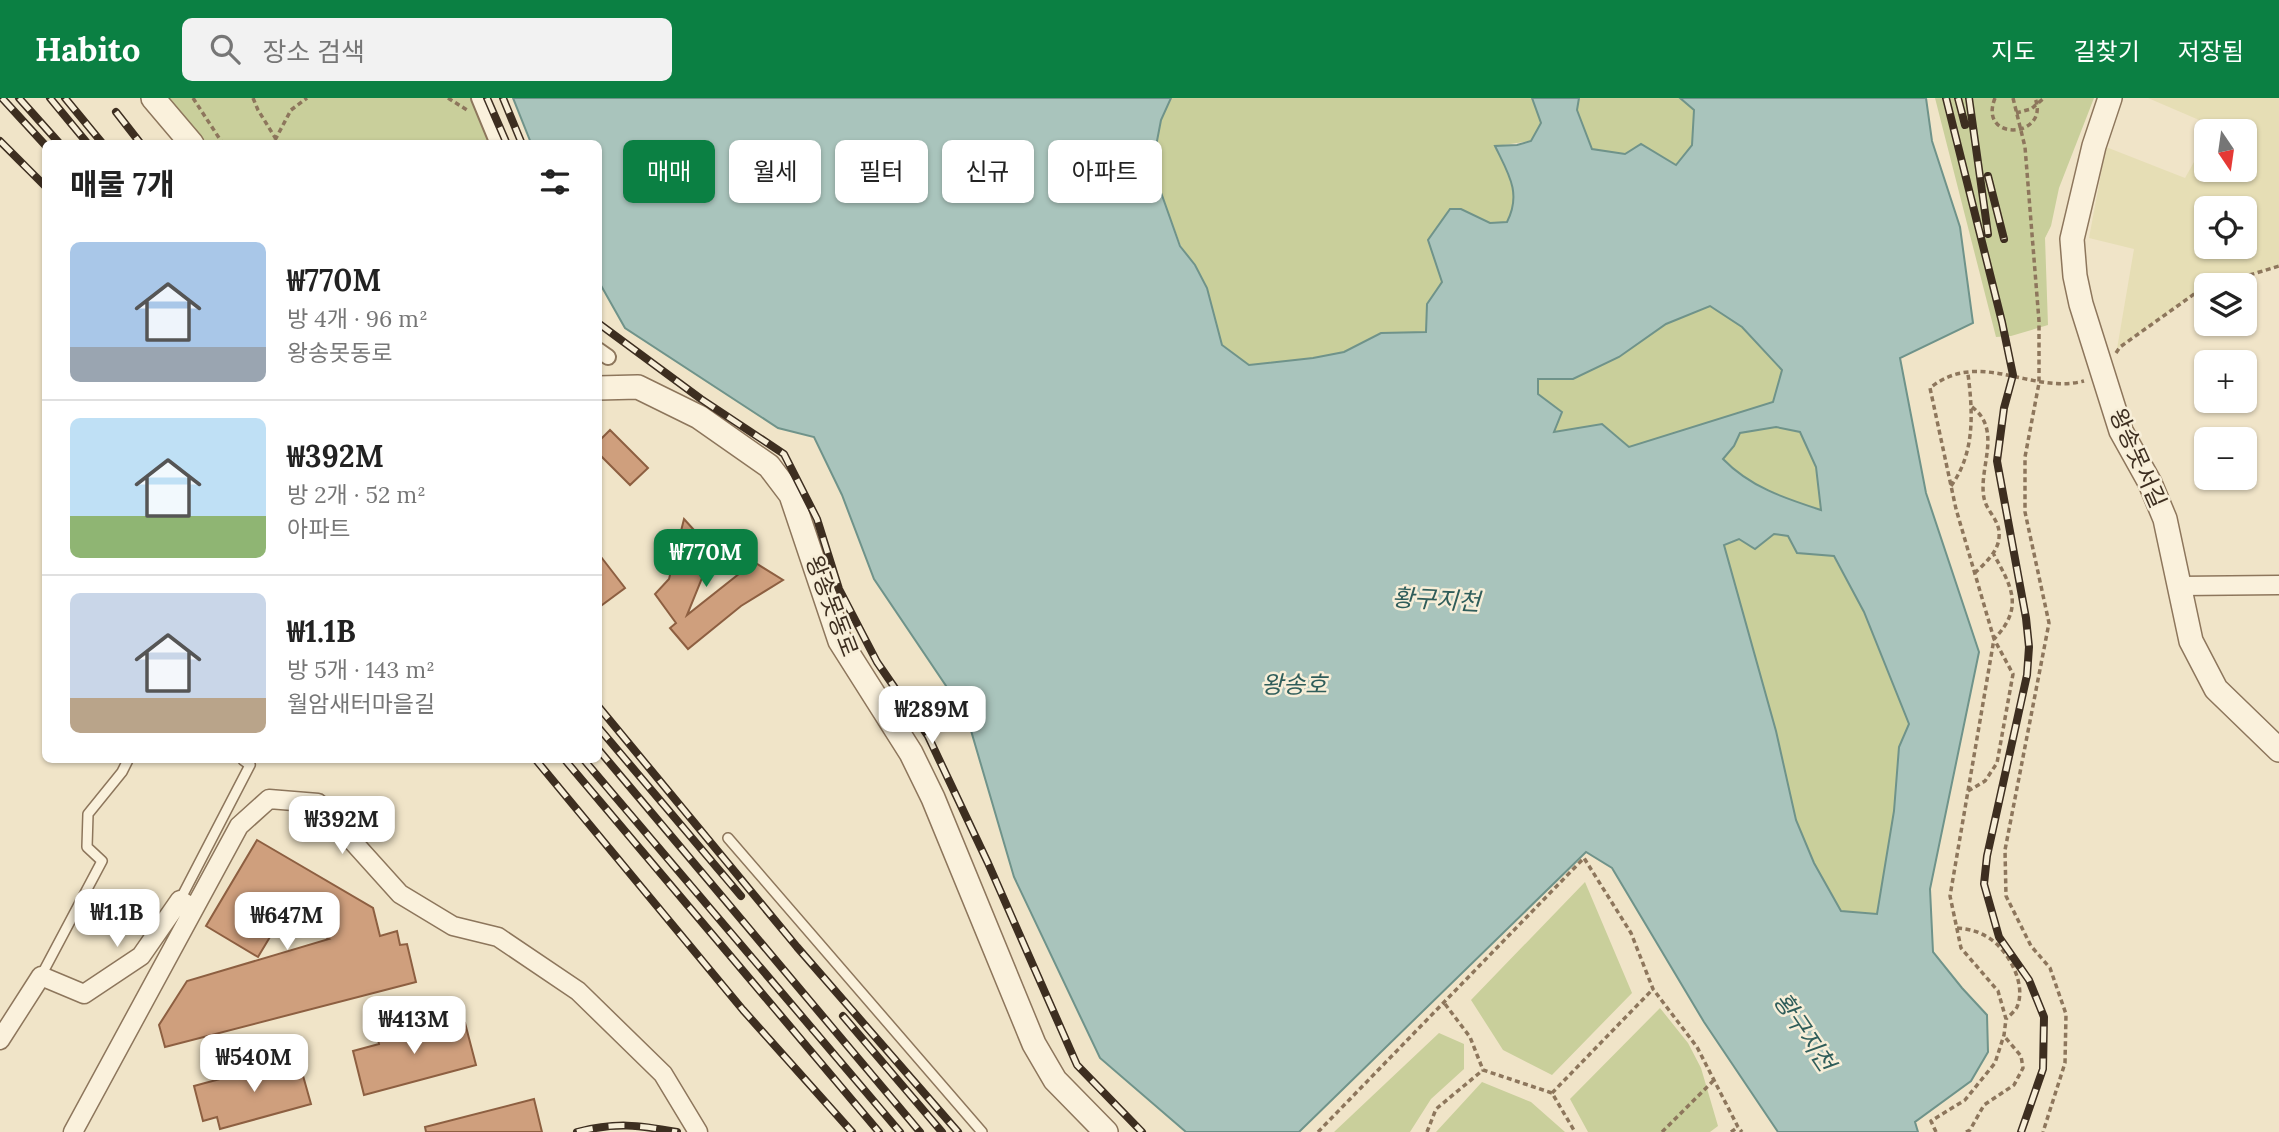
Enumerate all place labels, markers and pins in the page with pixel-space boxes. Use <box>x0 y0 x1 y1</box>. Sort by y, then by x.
pin: ₩770M <box>657 530 755 589</box>
pin: ₩289M <box>883 686 981 746</box>
pin: ₩392M <box>293 796 391 856</box>
pin: ₩1.1B <box>68 890 166 949</box>
pin: ₩647M <box>238 892 336 952</box>
pin: ₩413M <box>365 996 463 1056</box>
pin: ₩540M <box>205 1034 303 1094</box>

